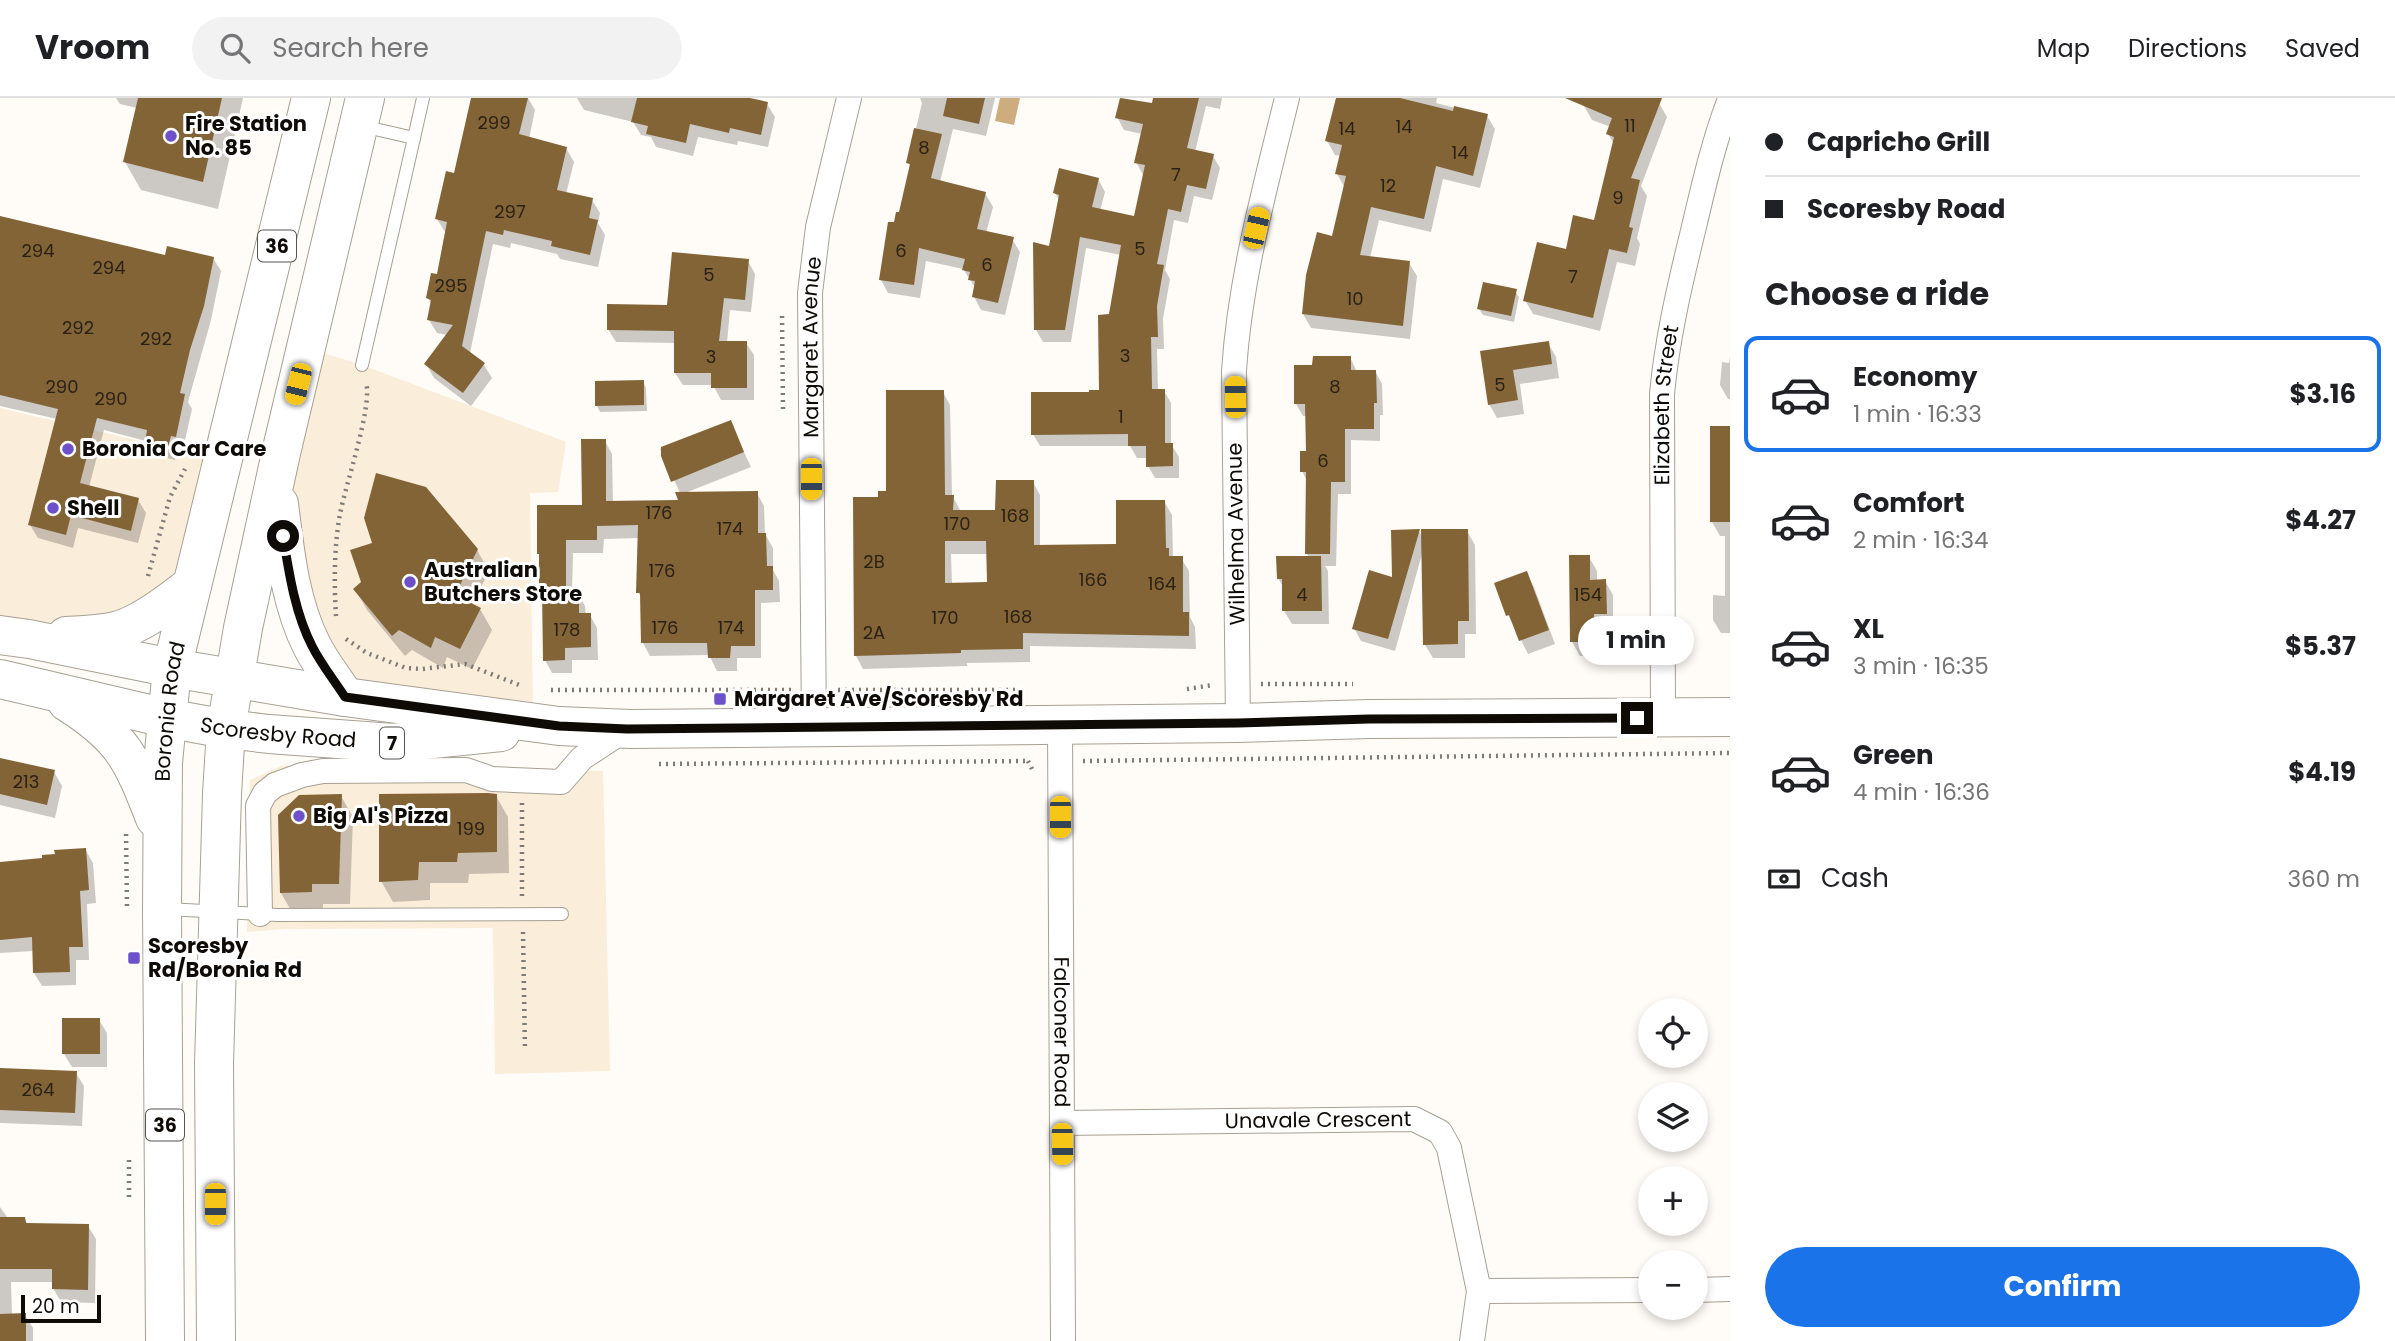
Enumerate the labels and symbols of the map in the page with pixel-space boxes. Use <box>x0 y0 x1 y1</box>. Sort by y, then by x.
place label: Fire Station No. 85 <box>185 109 307 162</box>
house number: 299 <box>477 110 511 135</box>
house number: 11 <box>1624 113 1636 138</box>
house number: 14 <box>1395 114 1413 139</box>
house number: 14 <box>1338 116 1356 141</box>
marker: Fire Station No. 85 <box>163 128 179 144</box>
house number: 8 <box>918 135 930 160</box>
house number: 14 <box>1451 140 1469 165</box>
house number: 7 <box>1171 162 1181 187</box>
house number: 12 <box>1380 173 1396 198</box>
house number: 9 <box>1612 185 1624 210</box>
house number: 297 <box>494 199 526 224</box>
car <box>1242 205 1271 251</box>
road number: 36 <box>258 230 296 262</box>
house number: 5 <box>1134 236 1146 261</box>
house number: 294 <box>21 238 55 263</box>
house number: 6 <box>895 238 907 263</box>
house number: 6 <box>981 252 993 277</box>
house number: 294 <box>92 255 126 280</box>
street label: Margaret Avenue <box>795 255 828 438</box>
house number: 5 <box>703 262 715 287</box>
house number: 7 <box>1568 264 1578 289</box>
house number: 295 <box>435 273 468 298</box>
house number: 10 <box>1346 286 1364 311</box>
house number: 292 <box>62 315 94 340</box>
street label: Elizabeth Street <box>1647 323 1686 485</box>
house number: 292 <box>140 326 172 351</box>
house number: 3 <box>1120 343 1130 368</box>
house number: 3 <box>706 344 716 369</box>
car <box>283 361 314 407</box>
house number: 5 <box>1494 372 1506 397</box>
house number: 290 <box>46 374 79 399</box>
house number: 8 <box>1329 374 1341 399</box>
car <box>1225 376 1246 418</box>
house number: 290 <box>95 386 128 411</box>
house number: 1 <box>1118 404 1124 429</box>
place label: Boronia Car Care <box>82 434 267 463</box>
marker: Boronia Car Care <box>60 441 76 457</box>
street label: Wilhelma Avenue <box>1219 442 1252 626</box>
house number: 6 <box>1317 448 1329 473</box>
car <box>801 458 822 500</box>
place label: Shell <box>67 493 119 522</box>
marker: Shell <box>45 500 61 516</box>
house number: 176 <box>645 500 673 525</box>
house number: 168 <box>1001 503 1029 528</box>
house number: 170 <box>944 511 970 536</box>
house number: 174 <box>717 516 743 541</box>
route start <box>267 520 299 552</box>
house number: 2B <box>863 549 885 574</box>
place label: Australian Butchers Store <box>424 555 582 608</box>
house number: 176 <box>648 558 676 583</box>
house number: 166 <box>1079 567 1107 592</box>
house number: 164 <box>1148 571 1176 596</box>
marker: Australian Butchers Store <box>402 574 418 590</box>
house number: 4 <box>1296 582 1308 607</box>
house number: 154 <box>1574 582 1602 607</box>
house number: 168 <box>1004 604 1032 629</box>
house number: 170 <box>932 605 958 630</box>
house number: 176 <box>651 615 679 640</box>
house number: 174 <box>718 615 744 640</box>
callout: 1 min <box>1579 616 1695 666</box>
house number: 178 <box>554 617 580 642</box>
house number: 2A <box>863 620 885 645</box>
street label: Boronia Road <box>148 638 192 781</box>
place label: Margaret Ave/Scoresby Rd <box>734 684 1024 713</box>
marker: Margaret Ave/Scoresby Rd <box>712 691 728 707</box>
route end <box>1621 702 1653 734</box>
street label: Scoresby Road <box>198 710 357 754</box>
road number: 7 <box>380 728 404 758</box>
house number: 213 <box>13 769 39 794</box>
car <box>1050 796 1071 838</box>
place label: Big Al's Pizza <box>313 801 449 830</box>
marker: Big Al's Pizza <box>291 808 307 824</box>
house number: 199 <box>457 816 485 841</box>
place label: Scoresby Rd/Boronia Rd <box>148 931 302 984</box>
marker: Scoresby Rd/Boronia Rd <box>126 950 142 966</box>
street label: Falconer Road <box>1047 957 1077 1107</box>
house number: 264 <box>21 1077 55 1102</box>
street label: Unavale Crescent <box>1225 1104 1411 1135</box>
road number: 36 <box>146 1110 184 1140</box>
car <box>1052 1123 1073 1165</box>
car <box>205 1183 226 1225</box>
scale bar <box>21 1292 102 1324</box>

